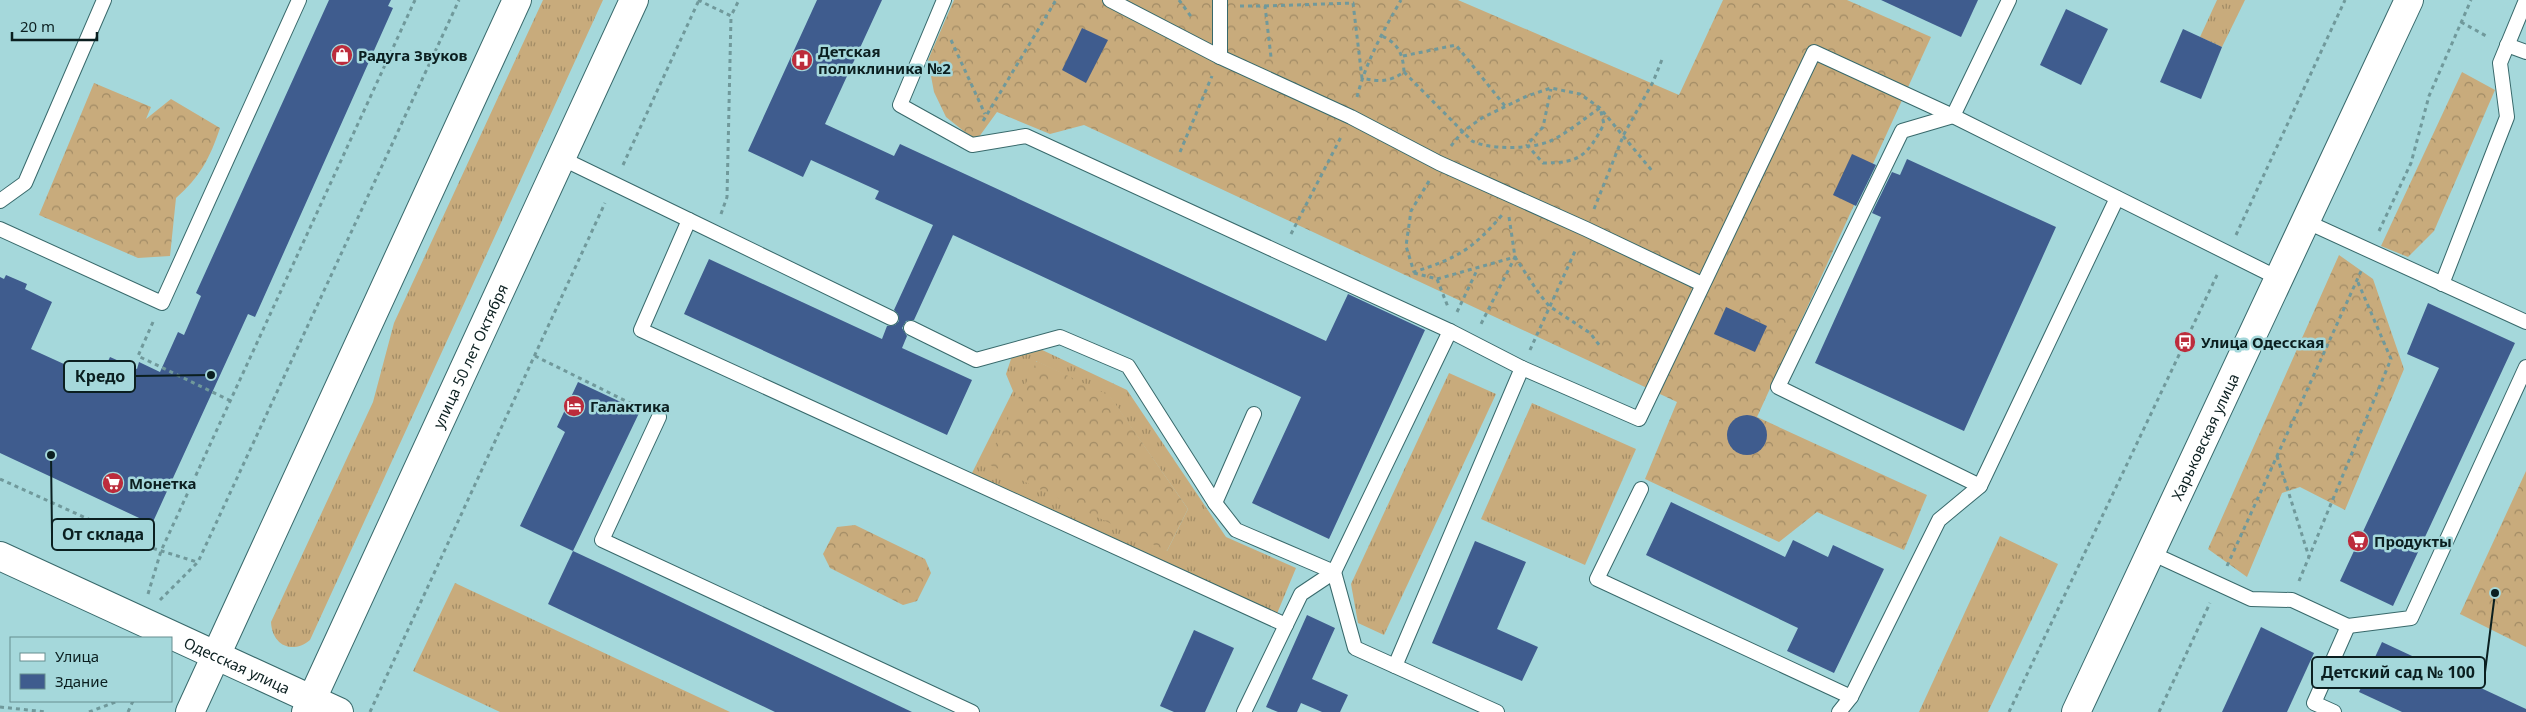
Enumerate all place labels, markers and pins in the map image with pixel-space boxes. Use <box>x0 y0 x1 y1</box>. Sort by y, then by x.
place label: Детская поликлиника №2 <box>818 41 951 78</box>
shop icon: Радуга Звуков <box>330 43 354 67</box>
place label: Радуга Звуков <box>358 45 468 65</box>
hospital icon: Детская поликлиника №2 <box>790 48 814 72</box>
bus stop icon: Улица Одесская <box>2173 330 2197 354</box>
place label: Улица Одесская <box>2201 332 2324 352</box>
callout: Кредо <box>64 361 135 392</box>
hotel icon: Галактика <box>562 394 586 418</box>
place label: Галактика <box>590 396 670 416</box>
supermarket icon: Монетка <box>101 471 125 495</box>
place label: Монетка <box>129 473 196 493</box>
callout: От склада <box>52 519 154 550</box>
supermarket icon: Продукты <box>2346 529 2370 553</box>
place label: Продукты <box>2374 531 2452 551</box>
callout: Детский сад № 100 <box>2312 657 2485 688</box>

